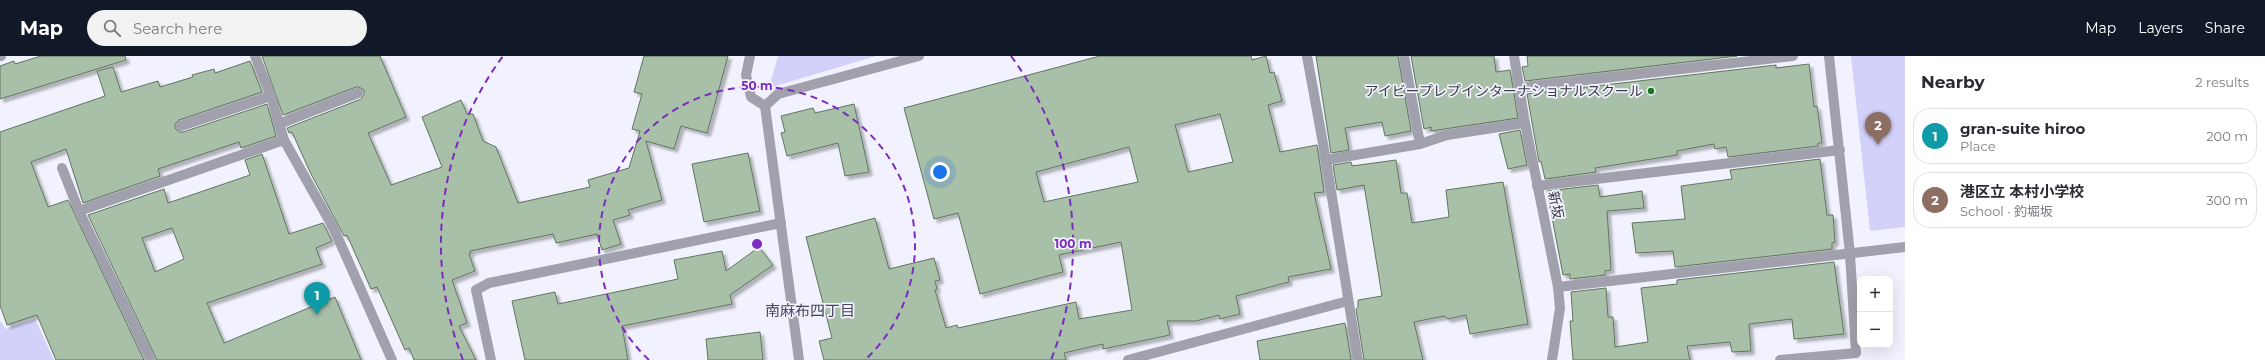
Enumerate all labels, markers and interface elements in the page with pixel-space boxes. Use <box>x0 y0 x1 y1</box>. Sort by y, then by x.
search box <box>87 10 367 46</box>
text: Map <box>20 17 63 40</box>
icon: search <box>101 17 123 39</box>
text: Search here <box>133 19 222 38</box>
text: Map <box>2085 19 2116 37</box>
text: Layers <box>2138 19 2183 37</box>
text: Share <box>2205 19 2245 37</box>
text: Nearby <box>1921 72 1985 92</box>
text: 2 results <box>2195 74 2249 90</box>
text: 50 m <box>741 78 773 93</box>
place label: アイビープレプインターナショナルスクール <box>1365 82 1643 100</box>
marker: アイビープレプインターナショナルスクール <box>1646 86 1656 96</box>
pin: 2 <box>1865 112 1891 145</box>
text: gran-suite hiroo <box>1960 119 2085 138</box>
text: 1 <box>1932 128 1938 144</box>
text: 200 m <box>2206 128 2248 144</box>
text: Place <box>1960 138 1996 154</box>
your location <box>930 162 950 182</box>
text: 港区立 本村小学校 <box>1960 182 2084 201</box>
street label: 新坂 <box>1544 189 1568 221</box>
text: 2 <box>1931 192 1939 208</box>
text: 300 m <box>2206 192 2248 208</box>
text: School · 釣堀坂 <box>1960 203 2053 219</box>
text: 100 m <box>1055 236 1091 251</box>
centre of rings <box>750 237 764 251</box>
map controls <box>1857 276 1893 348</box>
button: + <box>1857 276 1893 312</box>
pin: 1 <box>304 282 330 315</box>
district label: 南麻布四丁目 <box>765 301 855 320</box>
button: − <box>1857 312 1893 348</box>

